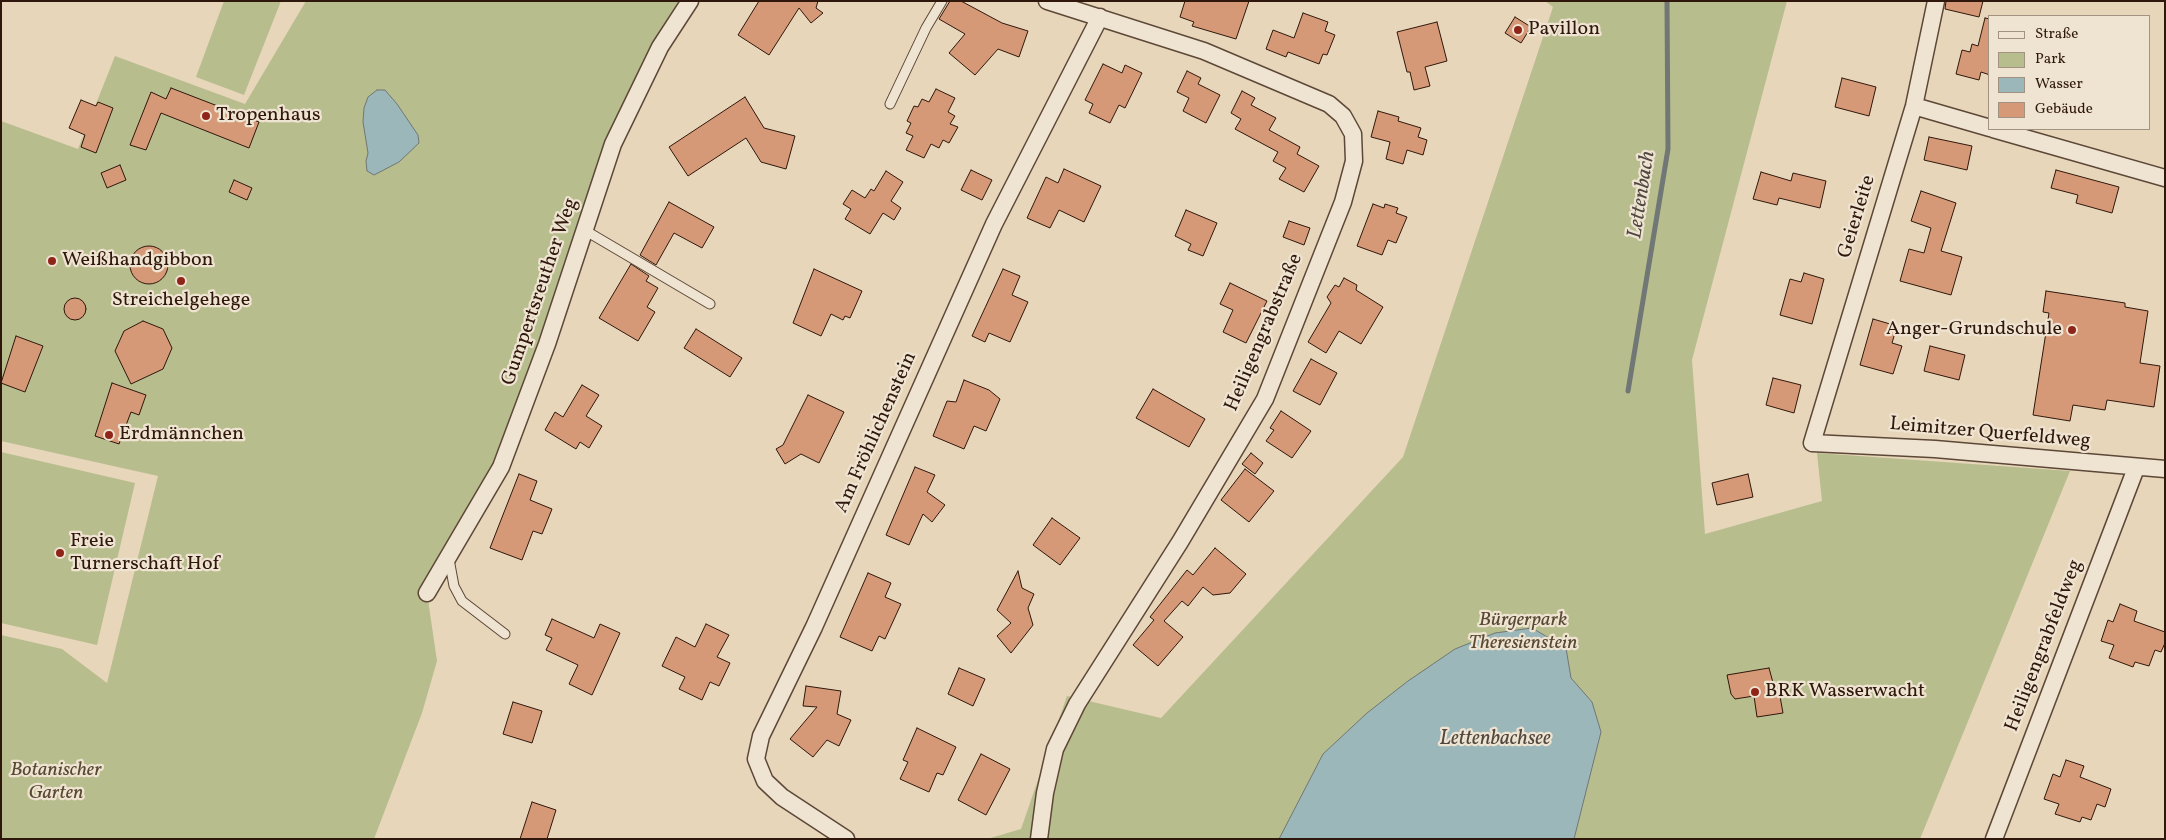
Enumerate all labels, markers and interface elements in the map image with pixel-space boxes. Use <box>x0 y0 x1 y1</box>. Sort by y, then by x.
legend <box>1988 15 2151 130</box>
place label: Pavillon <box>1528 18 1600 42</box>
marker: Pavillon <box>1512 24 1524 36</box>
text: Straße <box>2035 24 2078 45</box>
text: Park <box>2035 49 2066 70</box>
text: Wasser <box>2035 74 2083 95</box>
text: Gebäude <box>2035 99 2093 120</box>
place label: Tropenhaus <box>216 104 321 128</box>
marker: Tropenhaus <box>200 110 212 122</box>
water label: Lettenbach <box>1624 149 1662 241</box>
street label: Geierleite <box>1834 172 1882 262</box>
street label: Gumpertsreuther Weg <box>498 195 584 389</box>
place label: Weißhandgibbon <box>62 249 214 273</box>
street label: Heiligengrabstraße <box>1221 251 1309 415</box>
marker: Weißhandgibbon <box>46 255 58 267</box>
marker: Streichelgehege <box>175 275 187 287</box>
place label: Streichelgehege <box>112 289 250 313</box>
place label: Anger-Grundschule <box>1886 318 2062 342</box>
marker: Anger-Grundschule <box>2066 324 2078 336</box>
street label: Am Fröhlichenstein <box>831 349 923 517</box>
street label: Leimitzer Querfeldweg <box>1889 413 2091 455</box>
place label: Erdmännchen <box>119 423 244 447</box>
marker: Erdmännchen <box>103 429 115 441</box>
place label: Freie Turnerschaft Hof <box>70 530 219 577</box>
marker: Freie Turnerschaft Hof <box>54 547 66 559</box>
street label: Heiligengrabfeldweg <box>2001 557 2089 735</box>
park label: Bürgerpark Theresienstein <box>1469 609 1577 656</box>
place label: BRK Wasserwacht <box>1765 680 1925 704</box>
marker: BRK Wasserwacht <box>1749 686 1761 698</box>
water label: Lettenbachsee <box>1439 727 1551 753</box>
park label: Botanischer Garten <box>10 759 102 806</box>

